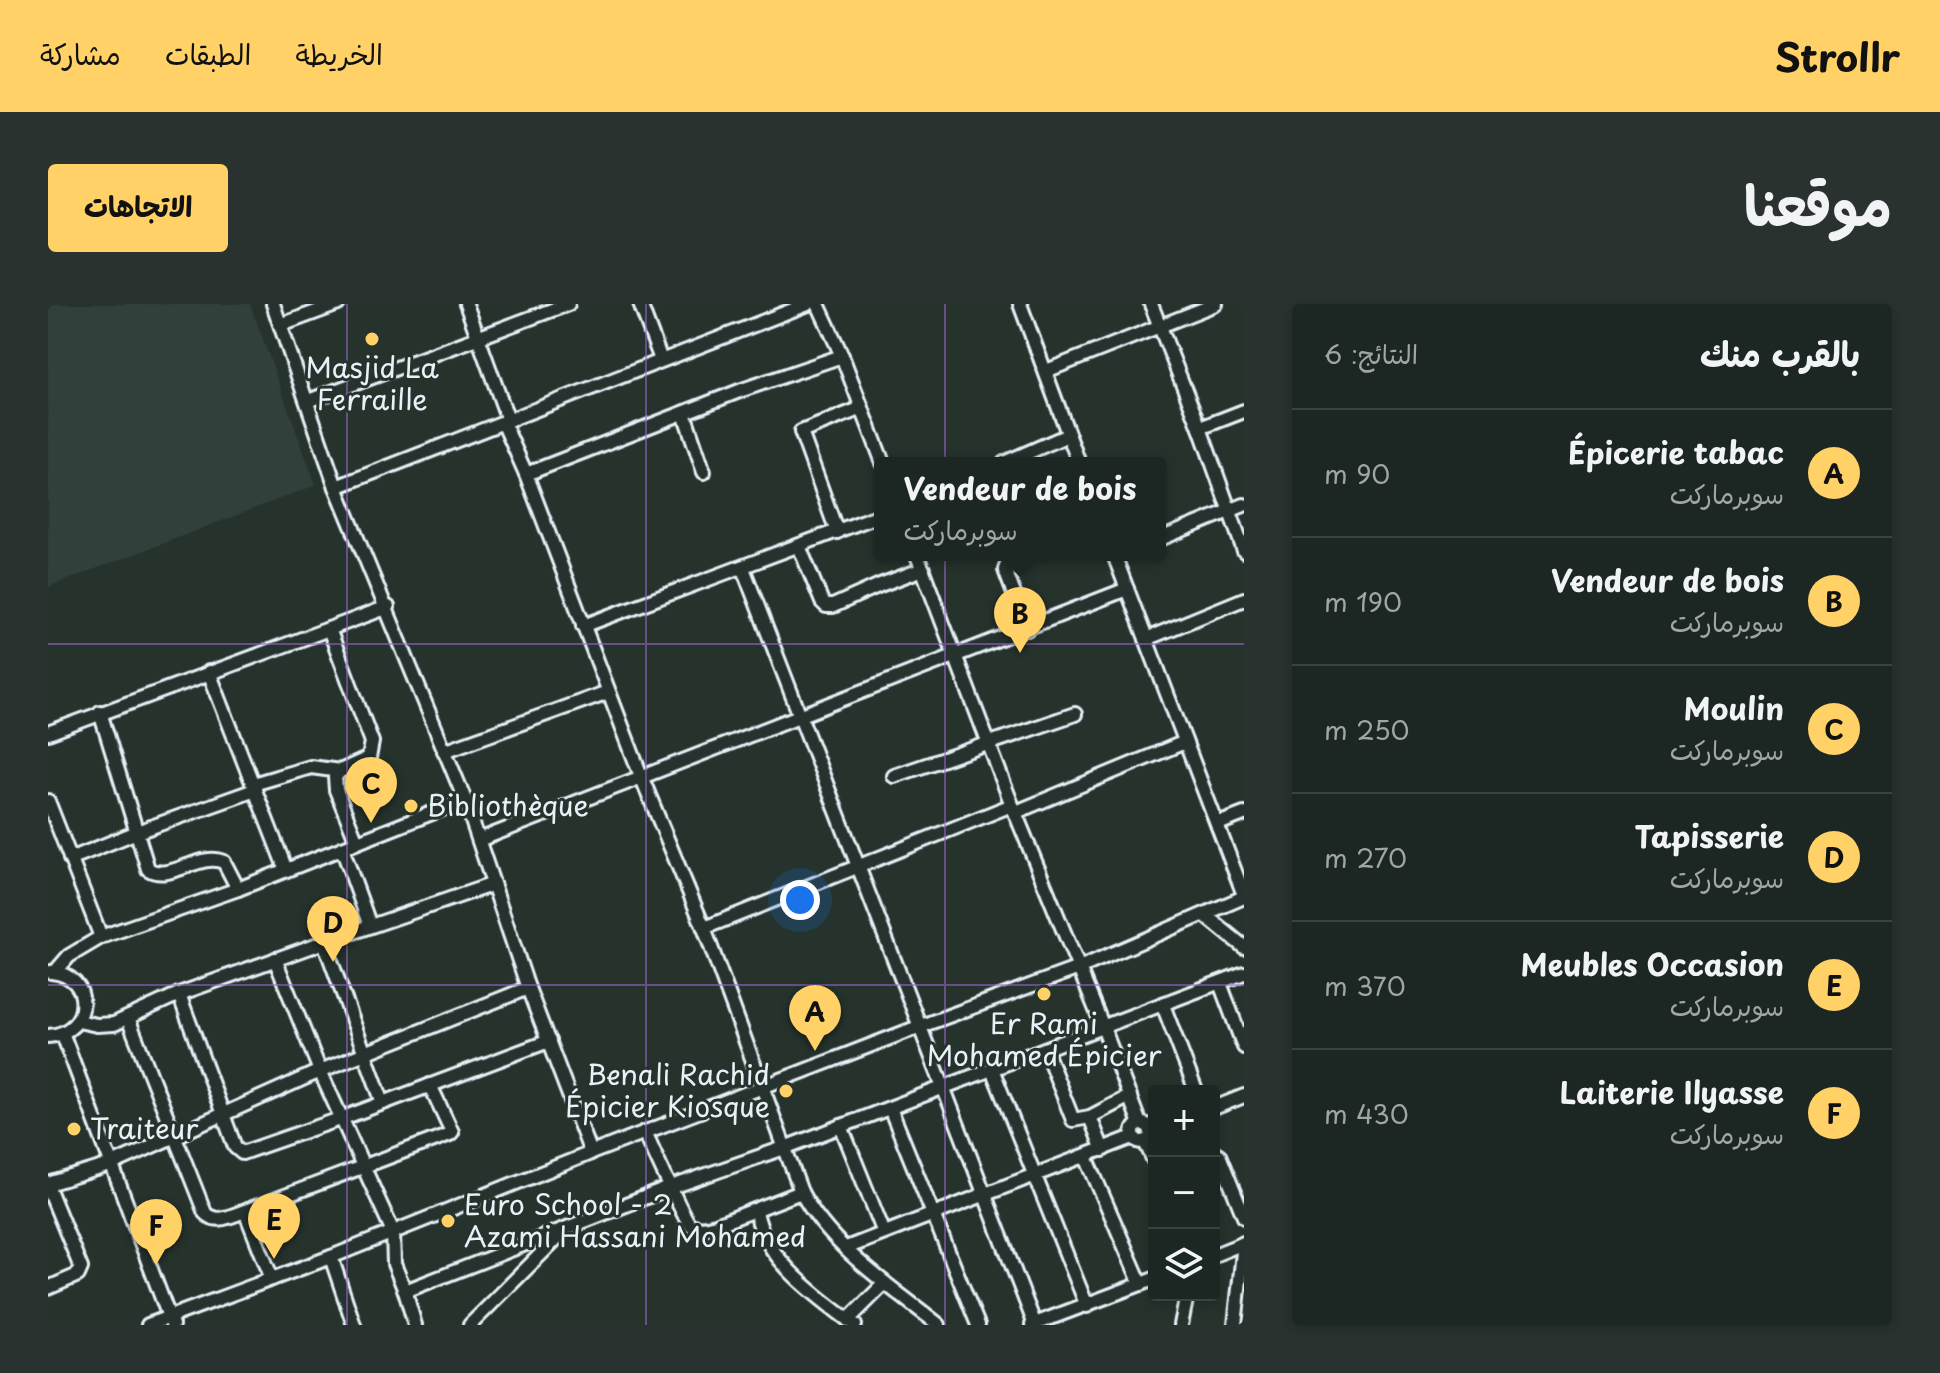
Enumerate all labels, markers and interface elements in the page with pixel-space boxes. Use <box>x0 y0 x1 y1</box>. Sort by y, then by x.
text: Strollr <box>1775 28 1900 85</box>
text: مشاركة <box>40 32 121 75</box>
text: الطبقات <box>165 32 251 75</box>
text: الخريطة <box>295 32 383 75</box>
text: موقعنا <box>1744 160 1892 245</box>
button: الاتجاهات <box>48 164 228 252</box>
text: بالقرب منك <box>1700 327 1860 379</box>
marker: Masjid La Ferraille <box>363 330 381 348</box>
text: النتائج: 6 <box>1324 334 1418 373</box>
place label: Masjid La Ferraille <box>305 345 439 420</box>
text: Épicerie tabac <box>1568 429 1784 474</box>
text: 90 m <box>1324 454 1390 493</box>
text: A <box>1824 454 1844 493</box>
popup <box>874 457 1166 561</box>
text: Vendeur de bois <box>903 465 1137 510</box>
text: سوبرماركت <box>1670 474 1784 513</box>
text: سوبرماركت <box>903 510 1018 549</box>
text: Vendeur de bois <box>1551 557 1784 602</box>
text: 190 m <box>1324 582 1402 621</box>
text: B <box>1825 582 1843 621</box>
pin: B <box>994 587 1046 653</box>
text: سوبرماركت <box>1670 602 1784 641</box>
text: Moulin <box>1683 685 1784 730</box>
text: 250 m <box>1324 710 1410 749</box>
text: C <box>1824 710 1844 749</box>
text: سوبرماركت <box>1670 730 1784 769</box>
pin: C <box>345 757 397 823</box>
place label: Bibliothèque <box>427 783 589 826</box>
marker: Bibliothèque <box>402 797 420 815</box>
text: Tapisserie <box>1635 813 1784 858</box>
text: 270 m <box>1324 838 1407 877</box>
text: D <box>1824 838 1844 877</box>
text: سوبرماركت <box>1670 858 1784 897</box>
your location <box>780 880 820 920</box>
pin: D <box>307 896 359 962</box>
text: Meubles Occasion <box>1520 941 1784 986</box>
text: 370 m <box>1324 966 1406 1005</box>
text: E <box>1826 966 1842 1005</box>
pin: A <box>789 985 841 1051</box>
marker: Er Rami Mohamed Épicier <box>1035 985 1053 1003</box>
text: سوبرماركت <box>1670 986 1784 1025</box>
place label: Er Rami Mohamed Épicier <box>926 1001 1162 1076</box>
place label: Benali Rachid Épicier Kiosque <box>565 1052 770 1127</box>
text: Laiterie Ilyasse <box>1560 1069 1784 1114</box>
marker: Benali Rachid Épicier Kiosque <box>777 1082 795 1100</box>
map controls <box>1148 1085 1220 1301</box>
button: + <box>1148 1085 1220 1157</box>
text: 430 m <box>1324 1094 1409 1133</box>
text: F <box>1826 1094 1842 1133</box>
place label: Traiteur <box>90 1106 198 1149</box>
text: سوبرماركت <box>1670 1114 1784 1153</box>
marker: Traiteur <box>65 1120 83 1138</box>
button: − <box>1148 1157 1220 1229</box>
place label: Euro School - 2 Azami Hassani Mohamed <box>464 1182 806 1257</box>
pin: E <box>248 1193 300 1259</box>
pin: F <box>130 1199 182 1265</box>
marker: Euro School - 2 Azami Hassani Mohamed <box>439 1212 457 1230</box>
button: layers <box>1148 1229 1220 1301</box>

